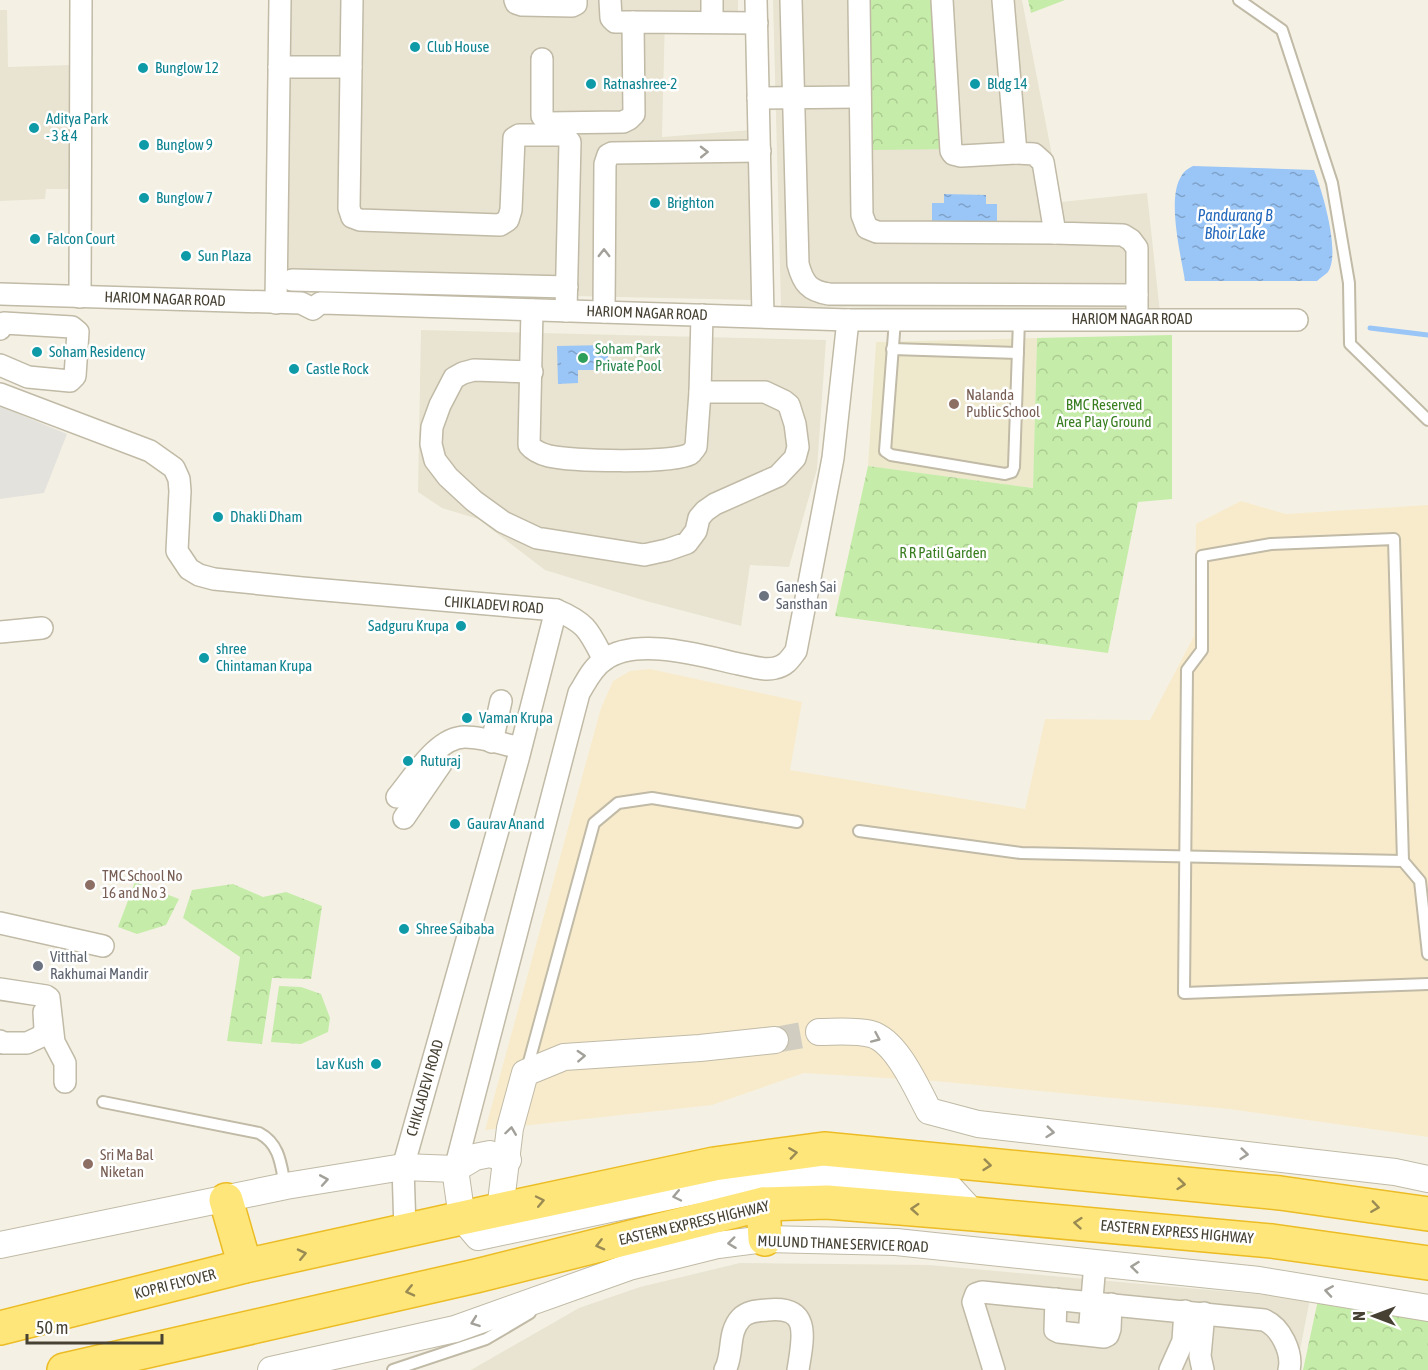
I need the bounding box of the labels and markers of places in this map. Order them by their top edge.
place label: Club House [427,38,489,55]
marker: Club House [408,40,422,54]
place label: Bunglow 12 [155,59,219,76]
marker: Bunglow 12 [136,61,150,75]
place label: Ratnashree-2 [603,75,677,92]
place label: Bldg 14 [987,75,1028,92]
marker: Ratnashree-2 [584,77,598,91]
marker: Bldg 14 [968,77,982,91]
place label: Aditya Park - 3 & 4 [46,110,109,144]
marker: Aditya Park - 3 & 4 [27,121,41,135]
place label: Bunglow 9 [156,136,213,153]
marker: Bunglow 9 [137,138,151,152]
place label: Bunglow 7 [156,189,213,206]
marker: Bunglow 7 [137,191,151,205]
place label: Brighton [667,194,714,211]
marker: Brighton [648,196,662,210]
place label: Falcon Court [47,230,115,247]
marker: Falcon Court [28,232,42,246]
place label: Sun Plaza [198,247,252,264]
marker: Sun Plaza [179,249,193,263]
place label: Soham Park Private Pool [595,340,662,374]
place label: Soham Residency [49,343,145,360]
marker: Soham Residency [30,345,44,359]
marker: Soham Park Private Pool [576,351,590,365]
place label: Castle Rock [306,360,369,377]
marker: Castle Rock [287,362,301,376]
place label: Nalanda Public School [966,386,1040,420]
marker: Nalanda Public School [947,397,961,411]
place label: Dhakli Dham [230,508,302,525]
marker: Dhakli Dham [211,510,225,524]
place label: Ganesh Sai Sansthan [776,578,836,612]
marker: Ganesh Sai Sansthan [757,589,771,603]
place label: Sadguru Krupa [368,617,449,634]
marker: Sadguru Krupa [454,619,468,633]
place label: shree Chintaman Krupa [216,640,312,674]
marker: shree Chintaman Krupa [197,651,211,665]
place label: Vaman Krupa [479,709,553,726]
marker: Vaman Krupa [460,711,474,725]
place label: Ruturaj [420,752,461,769]
marker: Ruturaj [401,754,415,768]
place label: Gaurav Anand [467,815,545,832]
marker: Gaurav Anand [448,817,462,831]
place label: TMC School No 16 and No 3 [102,867,183,901]
marker: TMC School No 16 and No 3 [83,878,97,892]
place label: Shree Saibaba [416,920,495,937]
marker: Shree Saibaba [397,922,411,936]
place label: Vitthal Rakhumai Mandir [50,948,149,982]
marker: Vitthal Rakhumai Mandir [31,959,45,973]
place label: Lav Kush [316,1055,364,1072]
marker: Lav Kush [369,1057,383,1071]
place label: Sri Ma Bal Niketan [100,1146,153,1180]
marker: Sri Ma Bal Niketan [81,1157,95,1171]

